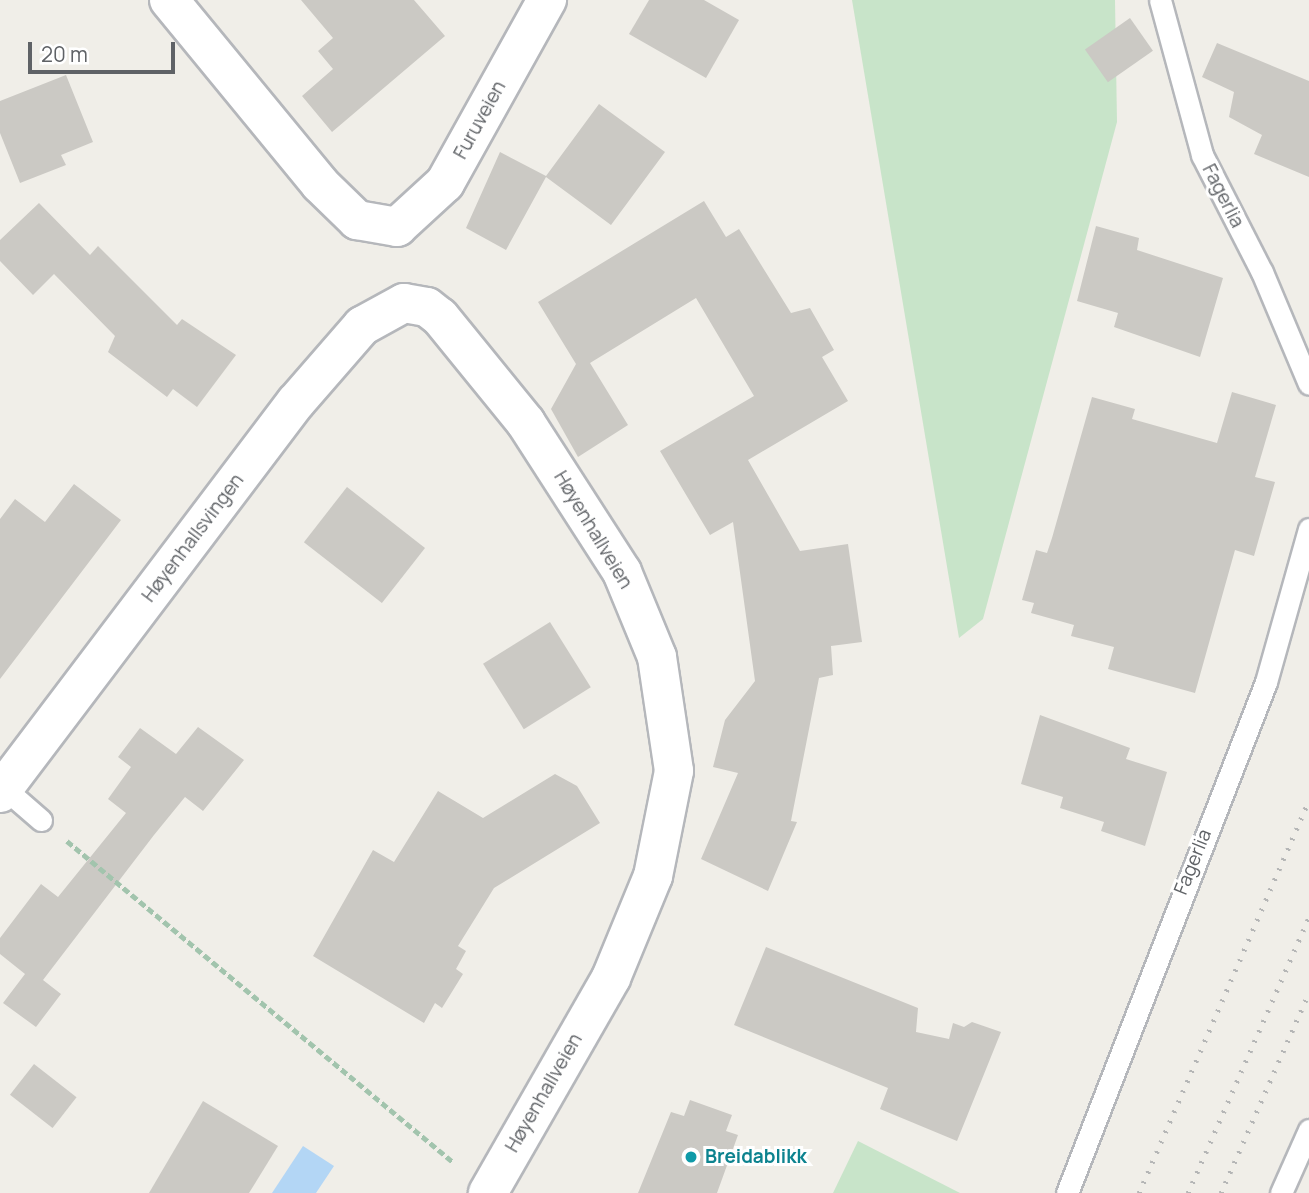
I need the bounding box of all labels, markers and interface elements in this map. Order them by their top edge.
scale bar [32,28,178,72]
text: 20 m [41,40,88,68]
street label: Furuveien [449,77,511,163]
street label: Fagerlia [1197,160,1249,232]
street label: Høyenhallveien [549,467,637,593]
street label: Høyenhallsvingen [137,469,249,607]
street label: Fagerlia [1170,826,1216,898]
street label: Høyenhallveien [501,1030,587,1156]
place label: Breidablikk [705,1146,807,1168]
marker: Breidablikk [683,1149,699,1165]

